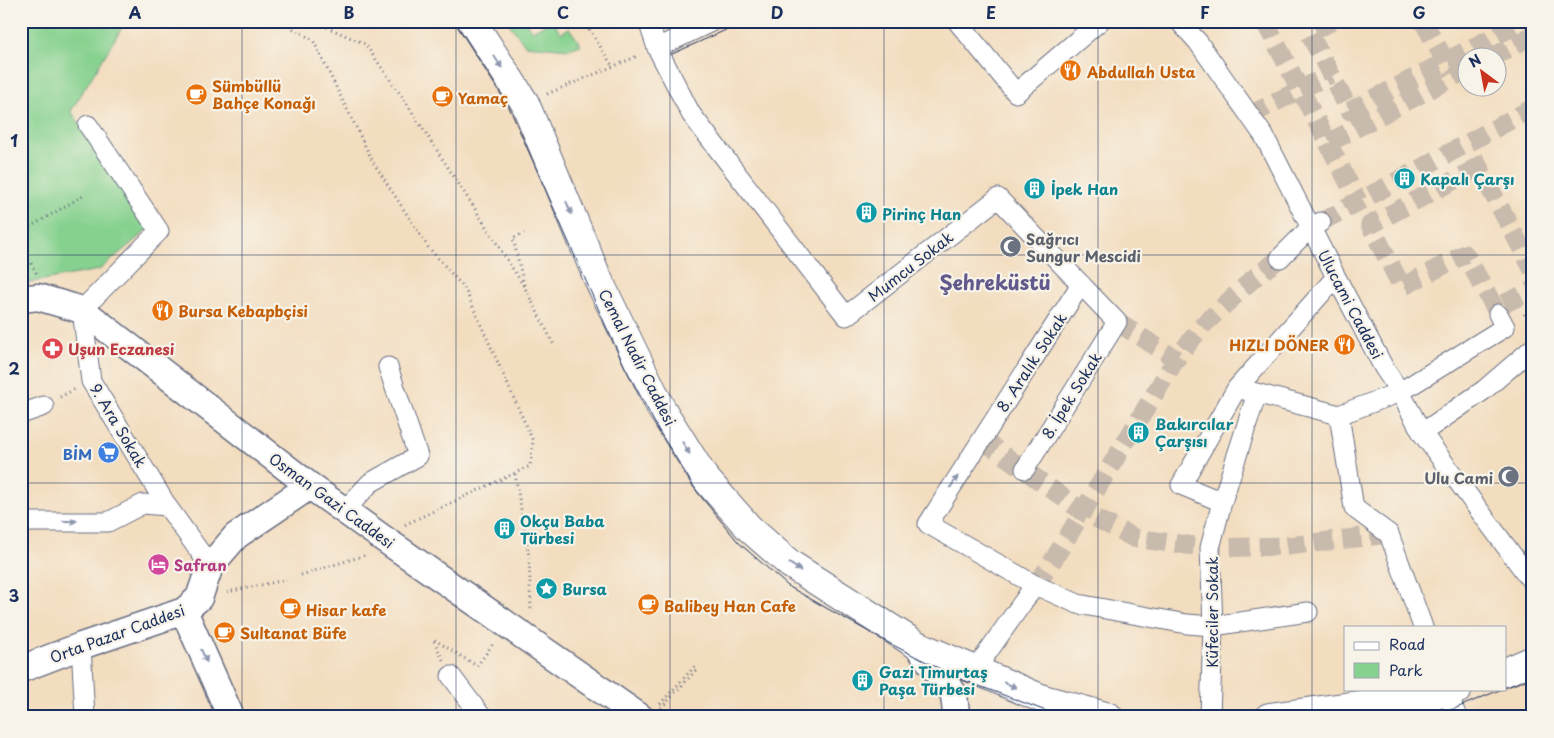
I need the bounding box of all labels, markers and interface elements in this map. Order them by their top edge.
text: A [129,0,142,24]
text: B [344,0,355,24]
text: C [557,0,569,24]
text: D [771,0,783,24]
text: E [986,0,996,24]
text: F [1200,0,1210,24]
text: G [1412,0,1426,24]
north arrow [1456,48,1506,98]
text: N [1465,49,1485,72]
one-way arrow [494,56,503,69]
restaurant icon: Abdullah Usta [1059,59,1083,83]
place label: Abdullah Usta [1086,60,1196,83]
place label: Sümbüllü Bahçe Konağı [212,74,316,114]
cafe icon: Sümbüllü Bahçe Konağı [184,82,208,106]
cafe icon: Yamaç [430,85,454,109]
place label: Yamaç [458,86,508,109]
text: 1 [10,128,18,152]
building icon: Kapalı Çarşı [1392,166,1416,190]
place label: Kapalı Çarşı [1420,167,1514,190]
building icon: İpek Han [1023,176,1047,200]
place label: İpek Han [1051,177,1118,200]
one-way arrow [565,201,573,215]
building icon: Pirinç Han [854,201,878,225]
place label: Pirinç Han [882,202,961,225]
street label: Mumcu Sokak [862,225,958,307]
place label: Sağrıcı Sungur Mescidi [1026,227,1141,267]
mosque icon: Sağrıcı Sungur Mescidi [998,235,1022,259]
street label: Ulucami Caddesi [1313,245,1389,363]
district label: Şehreküstü [939,267,1051,297]
street label: Cemal Nadir Caddesi [594,285,682,429]
restaurant icon: Bursa Kebapbçisi [150,298,174,322]
place label: Bursa Kebapbçisi [178,299,308,322]
street label: 8. Aralık Sokak [990,307,1072,416]
restaurant icon: HIZLI DÖNER [1333,332,1357,356]
place label: HIZLI DÖNER [1229,333,1330,356]
pharmacy icon: Uşun Eczanesi [40,336,64,360]
place label: Uşun Eczanesi [68,337,175,360]
street label: 8. İpek Sokak [1035,347,1107,443]
text: 2 [8,356,20,380]
street label: 9. Ara Sokak [85,379,153,472]
place label: Bakırcılar Çarşısı [1155,412,1234,452]
building icon: Bakırcılar Çarşısı [1127,420,1151,444]
supermarket icon: BİM [96,441,120,465]
place label: BİM [63,442,92,465]
one-way arrow [681,442,691,455]
street label: Osman Gazi Caddesi [265,447,399,553]
mosque icon: Ulu Cami [1497,465,1521,489]
place label: Ulu Cami [1424,466,1493,489]
one-way arrow [949,476,959,489]
place label: Okçu Baba Türbesi [520,509,605,549]
building icon: Okçu Baba Türbesi [492,517,516,541]
one-way arrow [62,518,78,526]
hotel icon: Safran [146,552,170,576]
place label: Safran [174,553,227,576]
street label: Küfeciler Sokak [1200,556,1223,668]
one-way arrow [789,562,802,572]
place icon: Bursa [534,576,558,600]
place label: Bursa [562,577,608,600]
text: 3 [9,583,19,607]
cafe icon: Balibey Han Cafe [636,593,660,617]
place label: Balibey Han Cafe [664,594,796,617]
cafe icon: Hisar kafe [278,597,302,621]
street label: Orta Pazar Caddesi [46,598,188,668]
place label: Hisar kafe [306,598,386,621]
cafe icon: Sultanat Büfe [212,620,236,644]
place label: Sultanat Büfe [240,621,347,644]
legend [1344,626,1506,690]
text: Road [1389,632,1425,655]
one-way arrow [200,649,208,663]
text: Park [1389,658,1423,681]
place label: Gazi Timurtaş Paşa Türbesi [879,660,988,700]
building icon: Gazi Timurtaş Paşa Türbesi [851,668,875,692]
one-way arrow [1003,681,1017,689]

